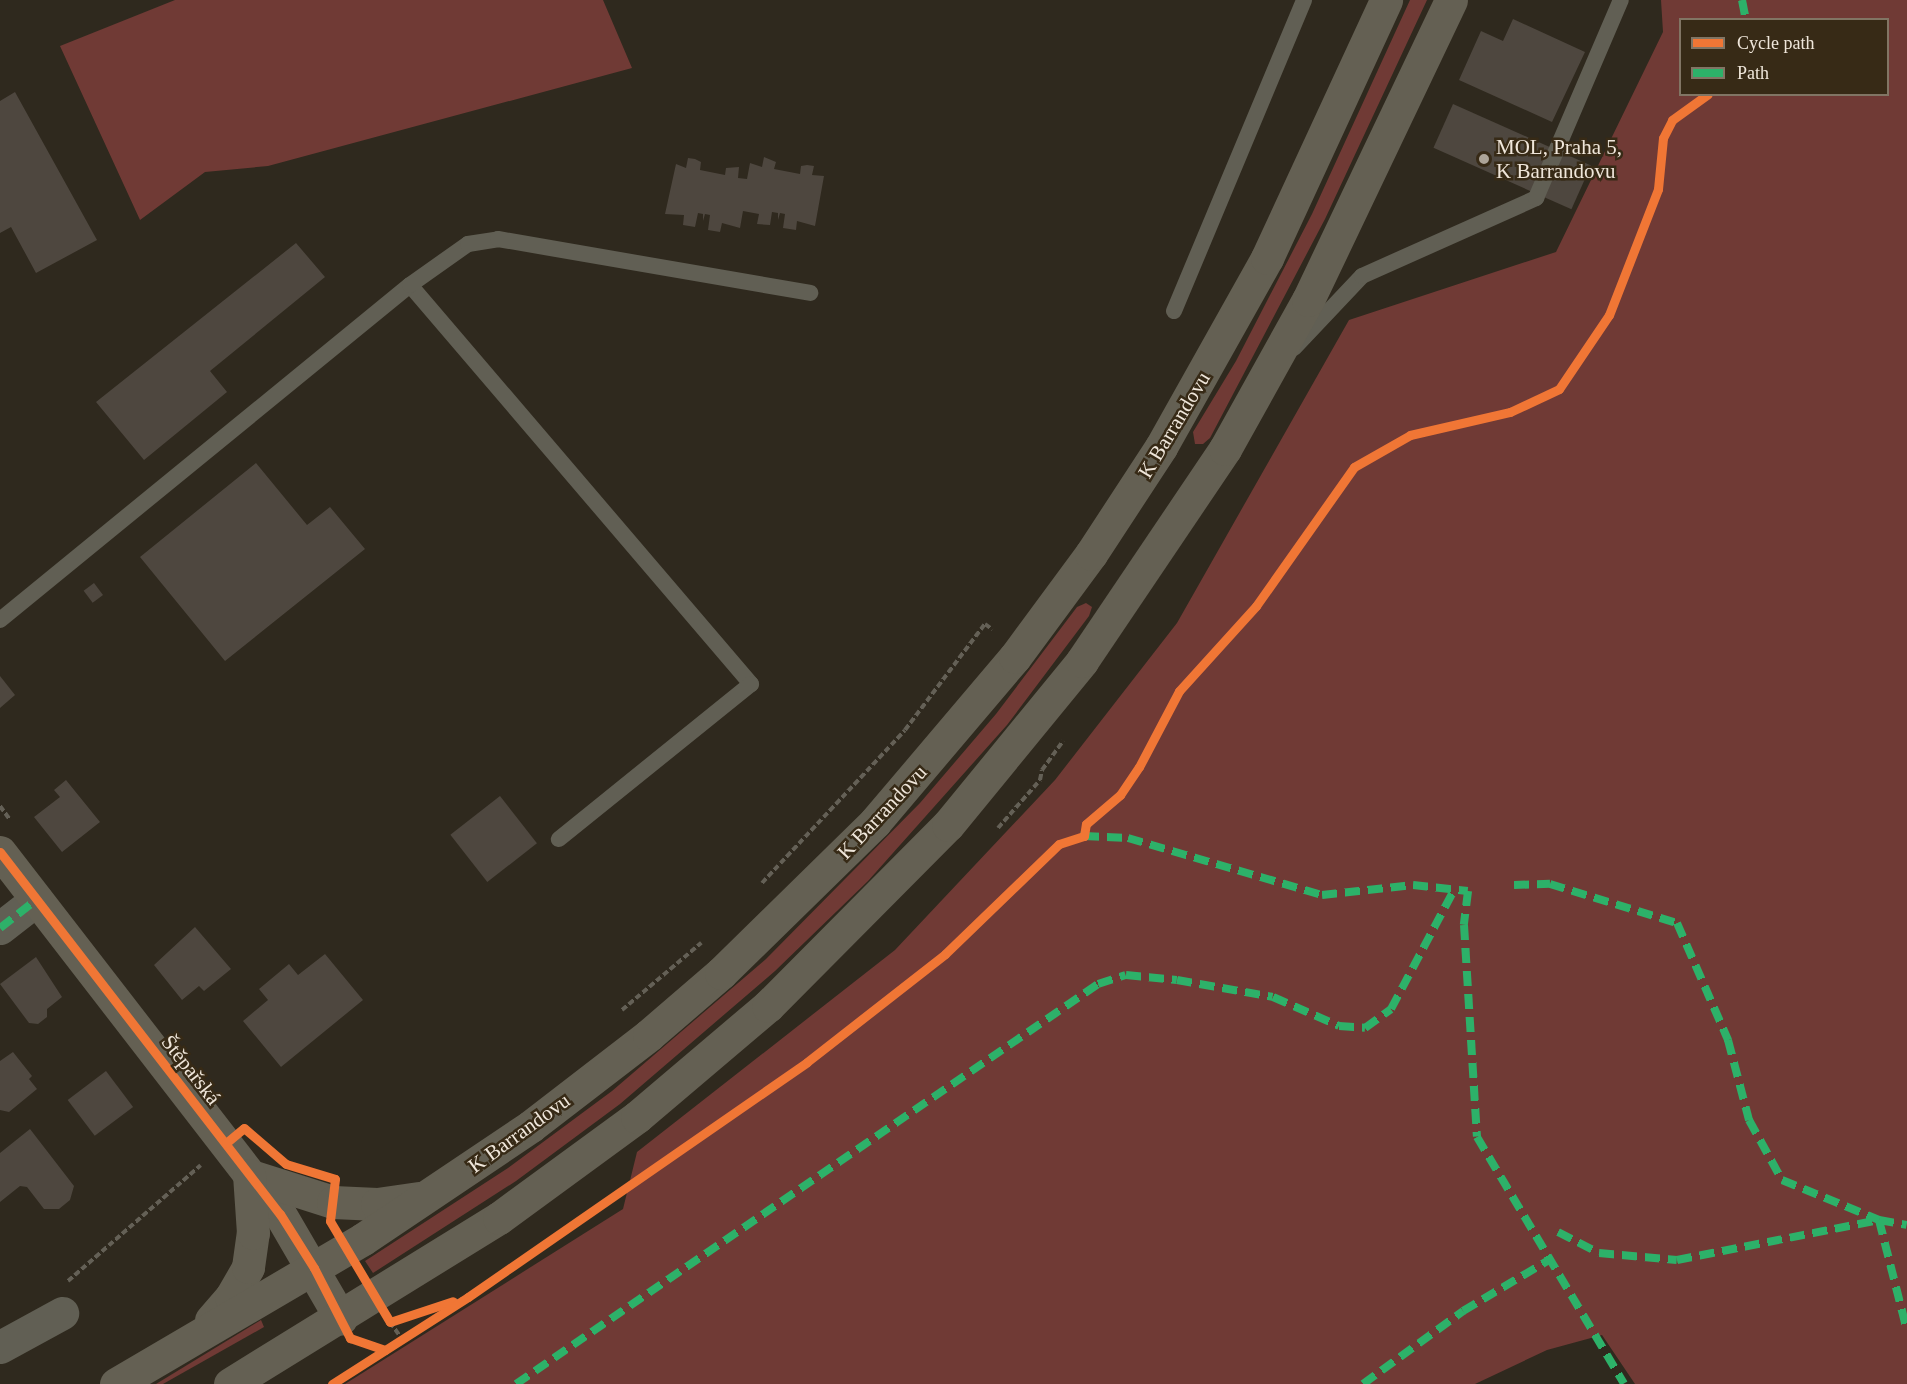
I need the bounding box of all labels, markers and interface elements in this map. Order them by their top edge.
legend [1679,18,1889,96]
text: Cycle path [1737,33,1814,53]
text: Path [1737,63,1769,83]
place label: MOL, Praha 5, K Barrandovu [1496,134,1622,184]
marker: MOL, Praha 5, K Barrandovu [1477,152,1491,166]
street label: K Barrandovu [1132,367,1216,483]
street label: K Barrandovu [832,760,932,864]
street label: Štěpařská [156,1030,226,1110]
street label: K Barrandovu [463,1088,575,1178]

